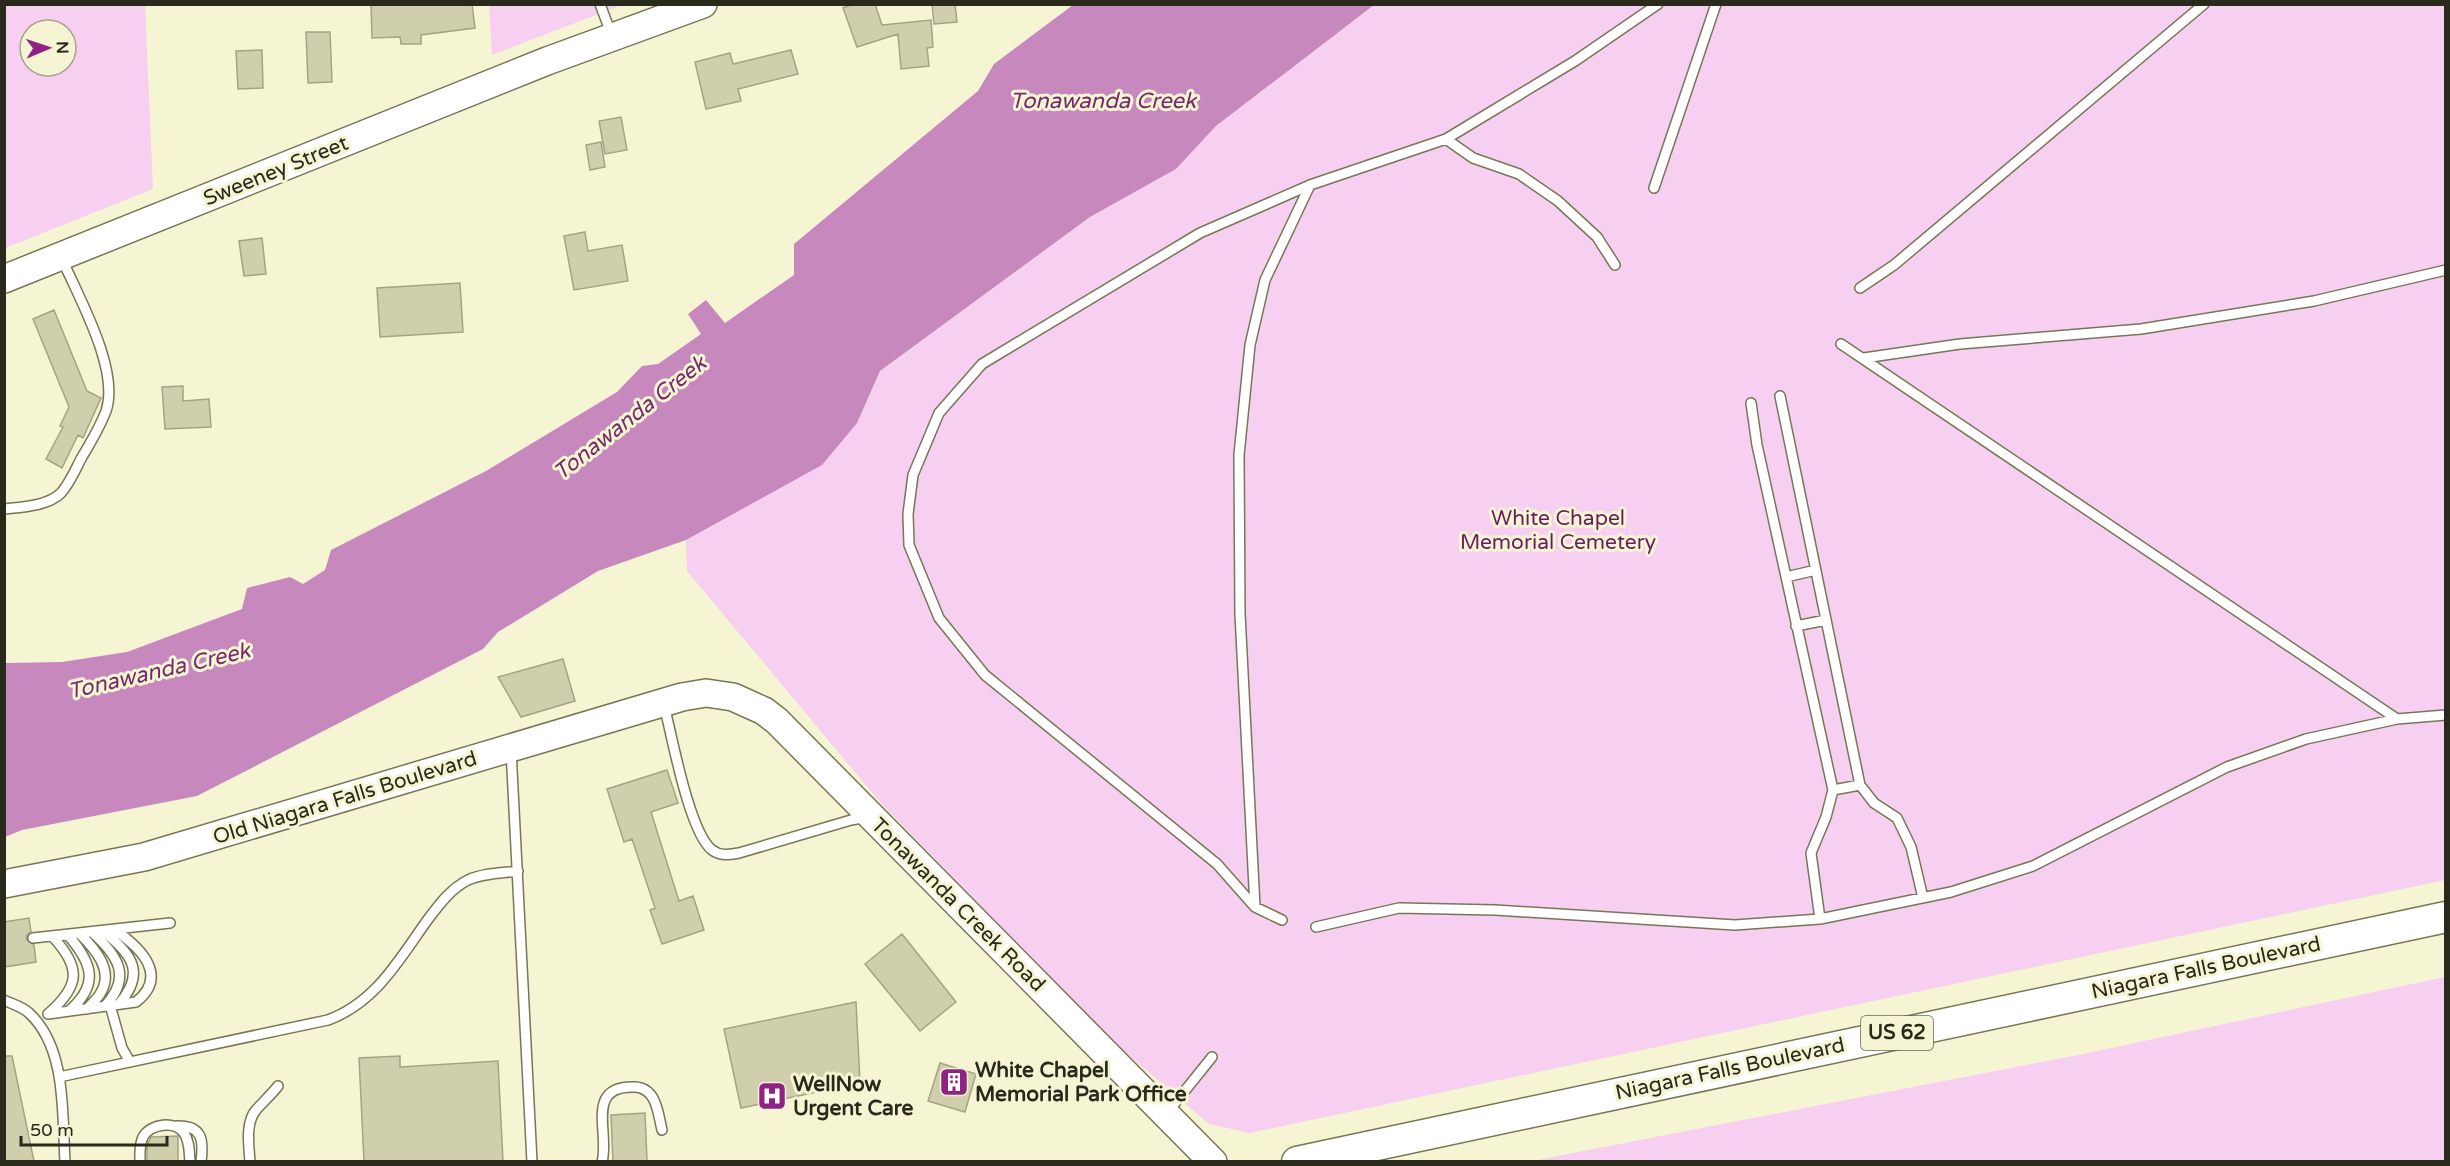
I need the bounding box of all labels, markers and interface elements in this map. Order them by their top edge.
north arrow [18,18,78,78]
text: N [52,41,72,54]
water label: Tonawanda Creek [1010,88,1198,114]
street label: Sweeney Street [200,131,352,211]
water label: Tonawanda Creek [549,349,713,486]
park label: White Chapel Memorial Cemetery [1460,506,1656,555]
water label: Tonawanda Creek [65,637,255,705]
street label: Old Niagara Falls Boulevard [210,746,480,850]
street label: Tonawanda Creek Road [866,813,1050,997]
street label: Niagara Falls Boulevard [2089,931,2323,1005]
road number: US 62 [1861,1016,1933,1050]
street label: Niagara Falls Boulevard [1613,1032,1847,1106]
place label: White Chapel Memorial Park Office [975,1058,1187,1107]
building icon: White Chapel Memorial Park Office [938,1066,970,1098]
place label: WellNow Urgent Care [793,1072,914,1121]
hospital icon: WellNow Urgent Care [756,1080,788,1112]
scale bar [21,1109,166,1147]
text: 50 m [30,1119,74,1141]

